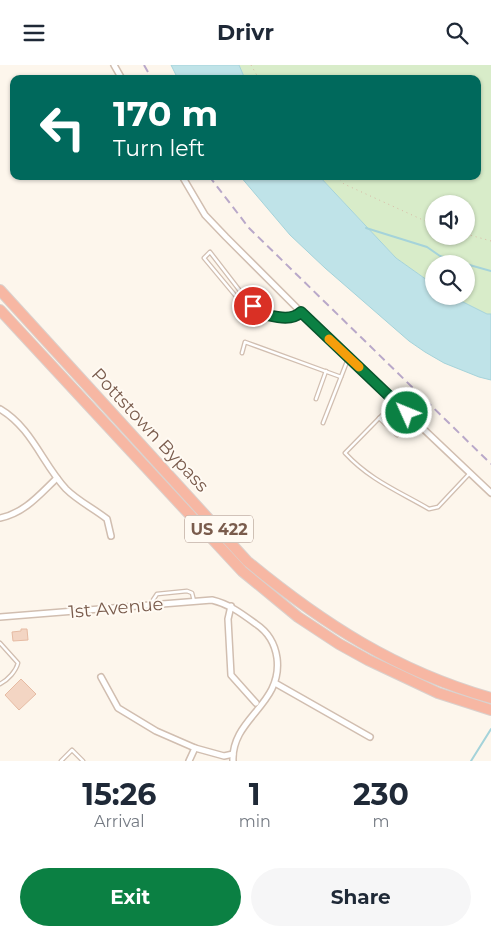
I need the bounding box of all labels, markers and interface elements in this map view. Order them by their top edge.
icon: menu [20,19,48,47]
text: Drivr [217,19,274,46]
icon: search [443,19,471,47]
text: 170 m [113,92,218,135]
icon: left [30,95,95,160]
text: Turn left [113,135,205,162]
map controls [425,195,475,305]
button: sound [425,195,475,245]
button: search [425,255,475,305]
pin [232,285,274,327]
icon: arrive [239,292,267,320]
street label: Pottstown Bypass [87,363,213,497]
position arrow [380,386,432,438]
road number: US 422 [185,515,253,543]
street label: 1st Avenue [68,593,165,623]
text: 15:26 [82,776,156,813]
text: 1 [249,776,261,813]
text: 230 [353,776,409,813]
text: Arrival [94,812,145,831]
text: min [239,812,271,831]
text: m [372,812,389,831]
button: Exit [20,868,241,926]
button: Share [251,868,471,926]

